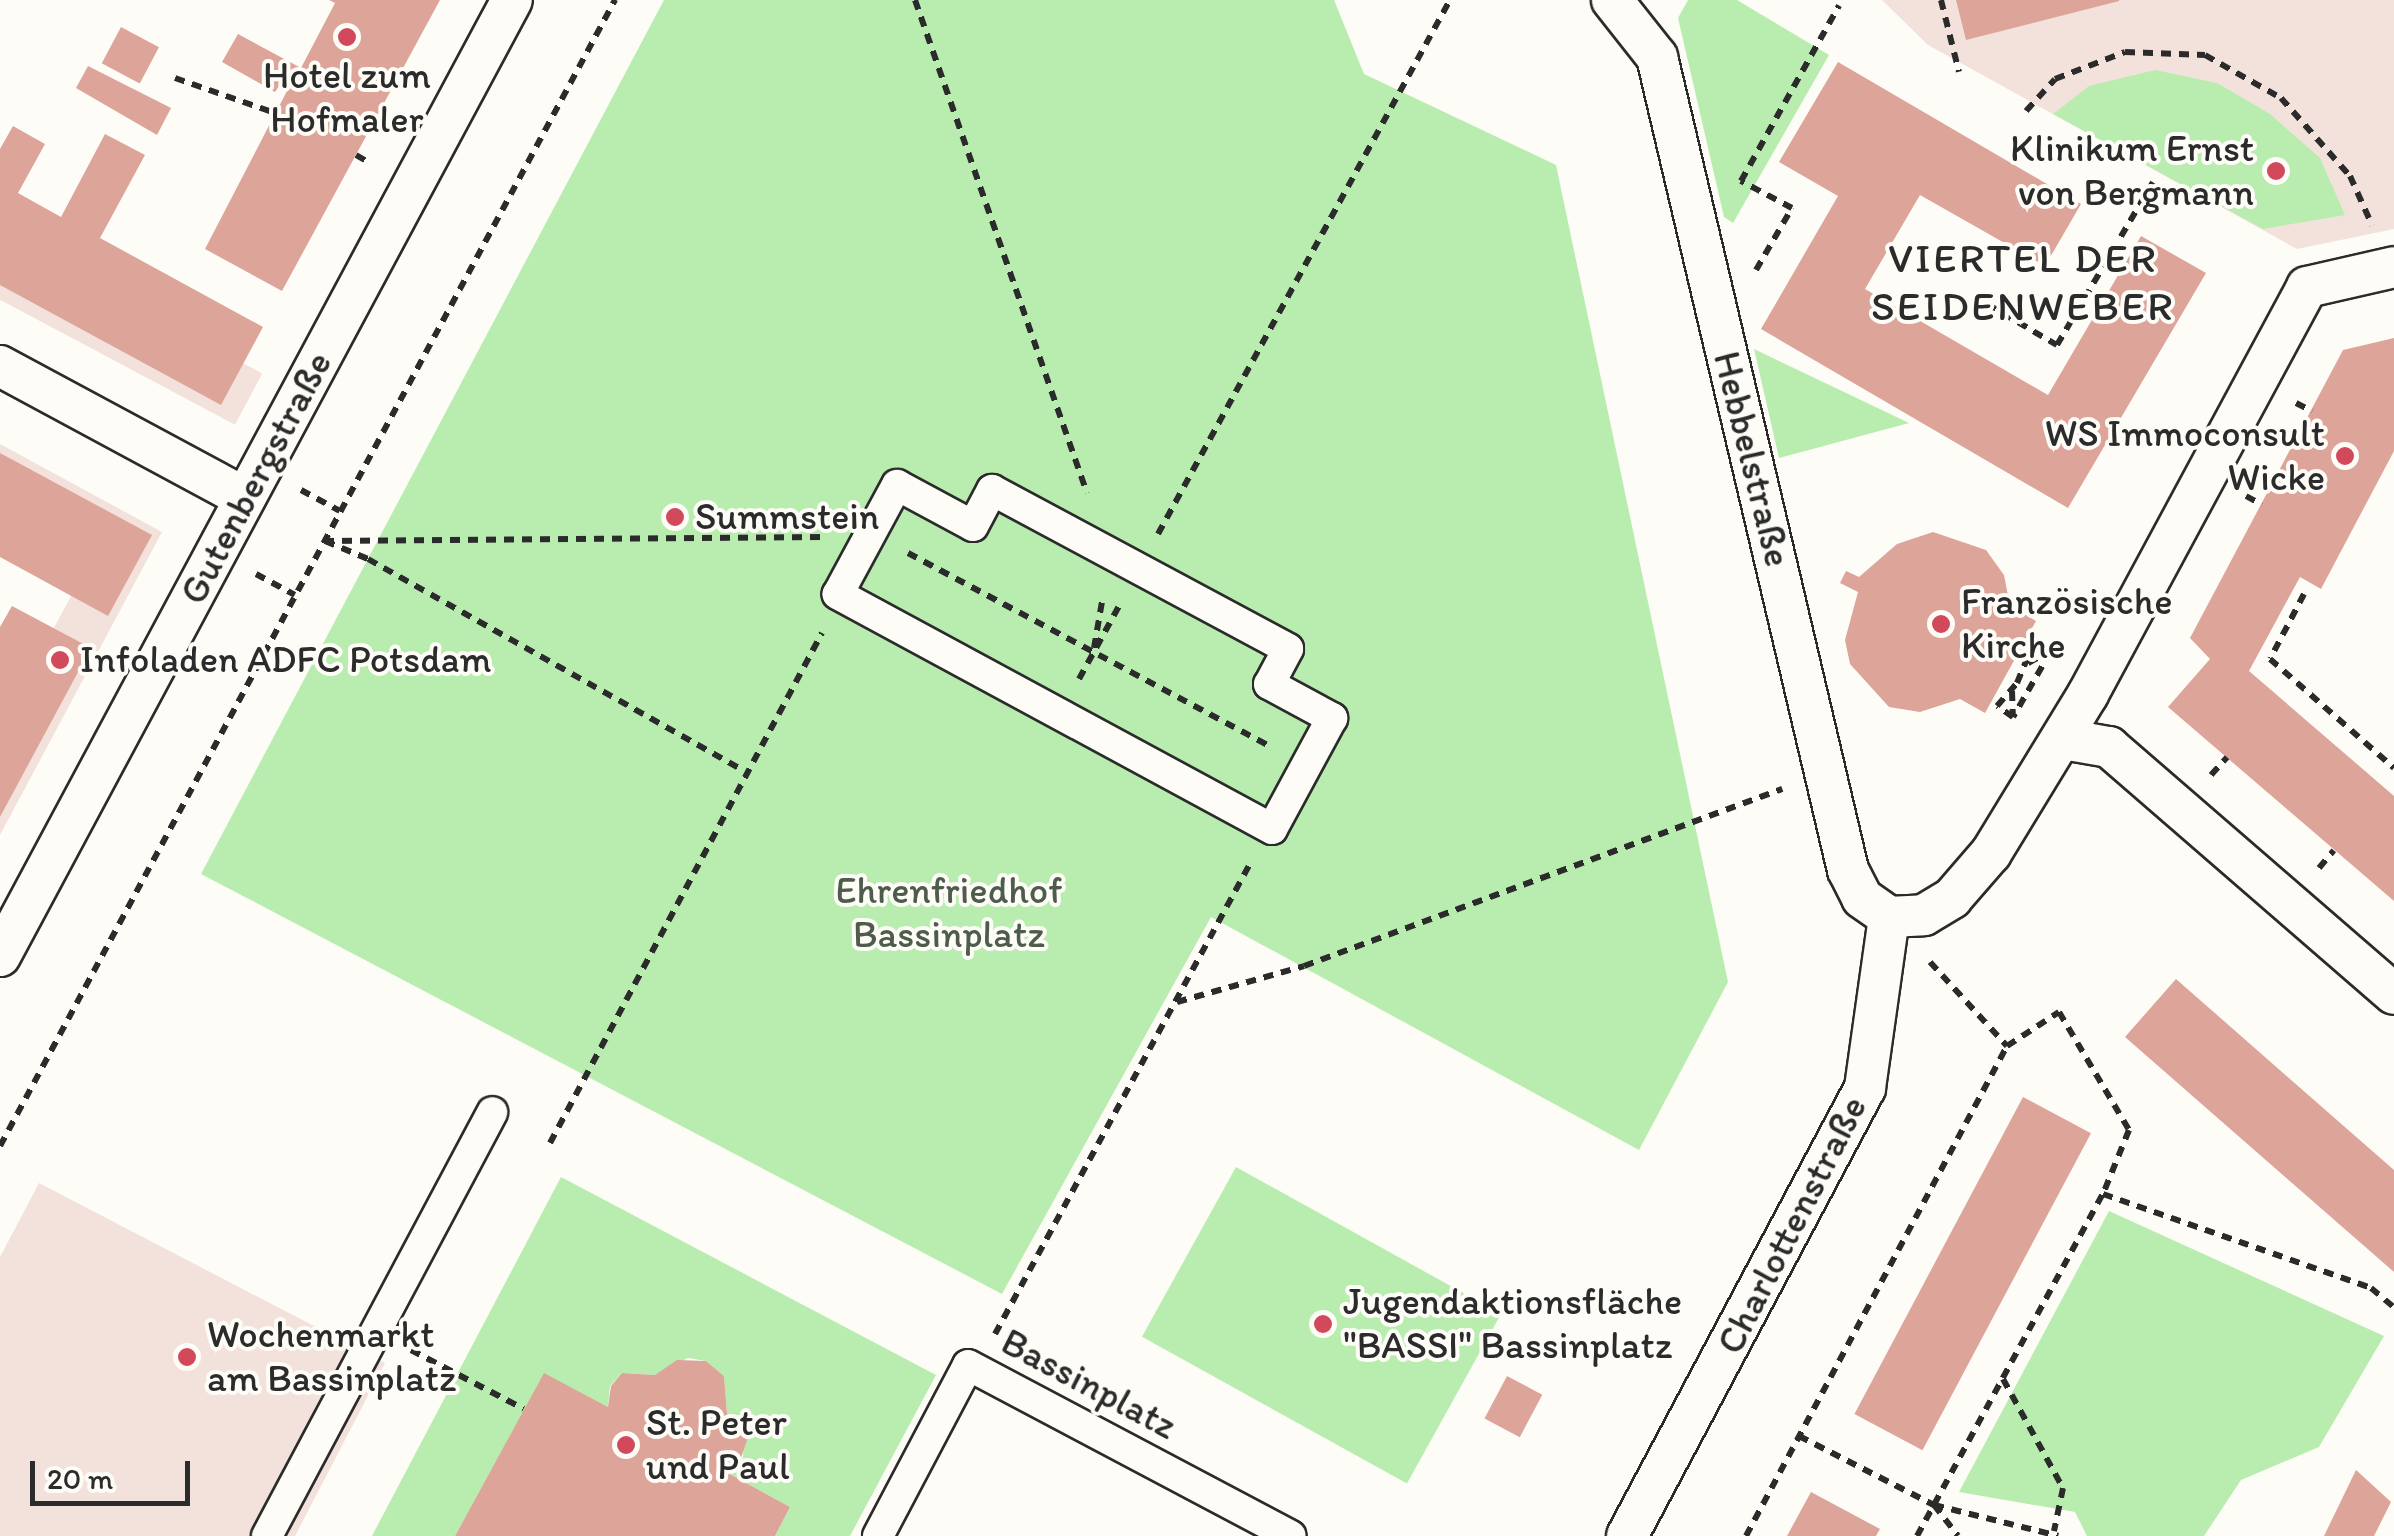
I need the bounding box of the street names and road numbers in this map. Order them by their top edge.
street label: Gutenbergstraße [170,344,342,612]
street label: Hebbelstraße [1703,347,1801,571]
street label: Charlottenstraße [1707,1088,1877,1362]
street label: Bassinplatz [994,1319,1184,1449]

